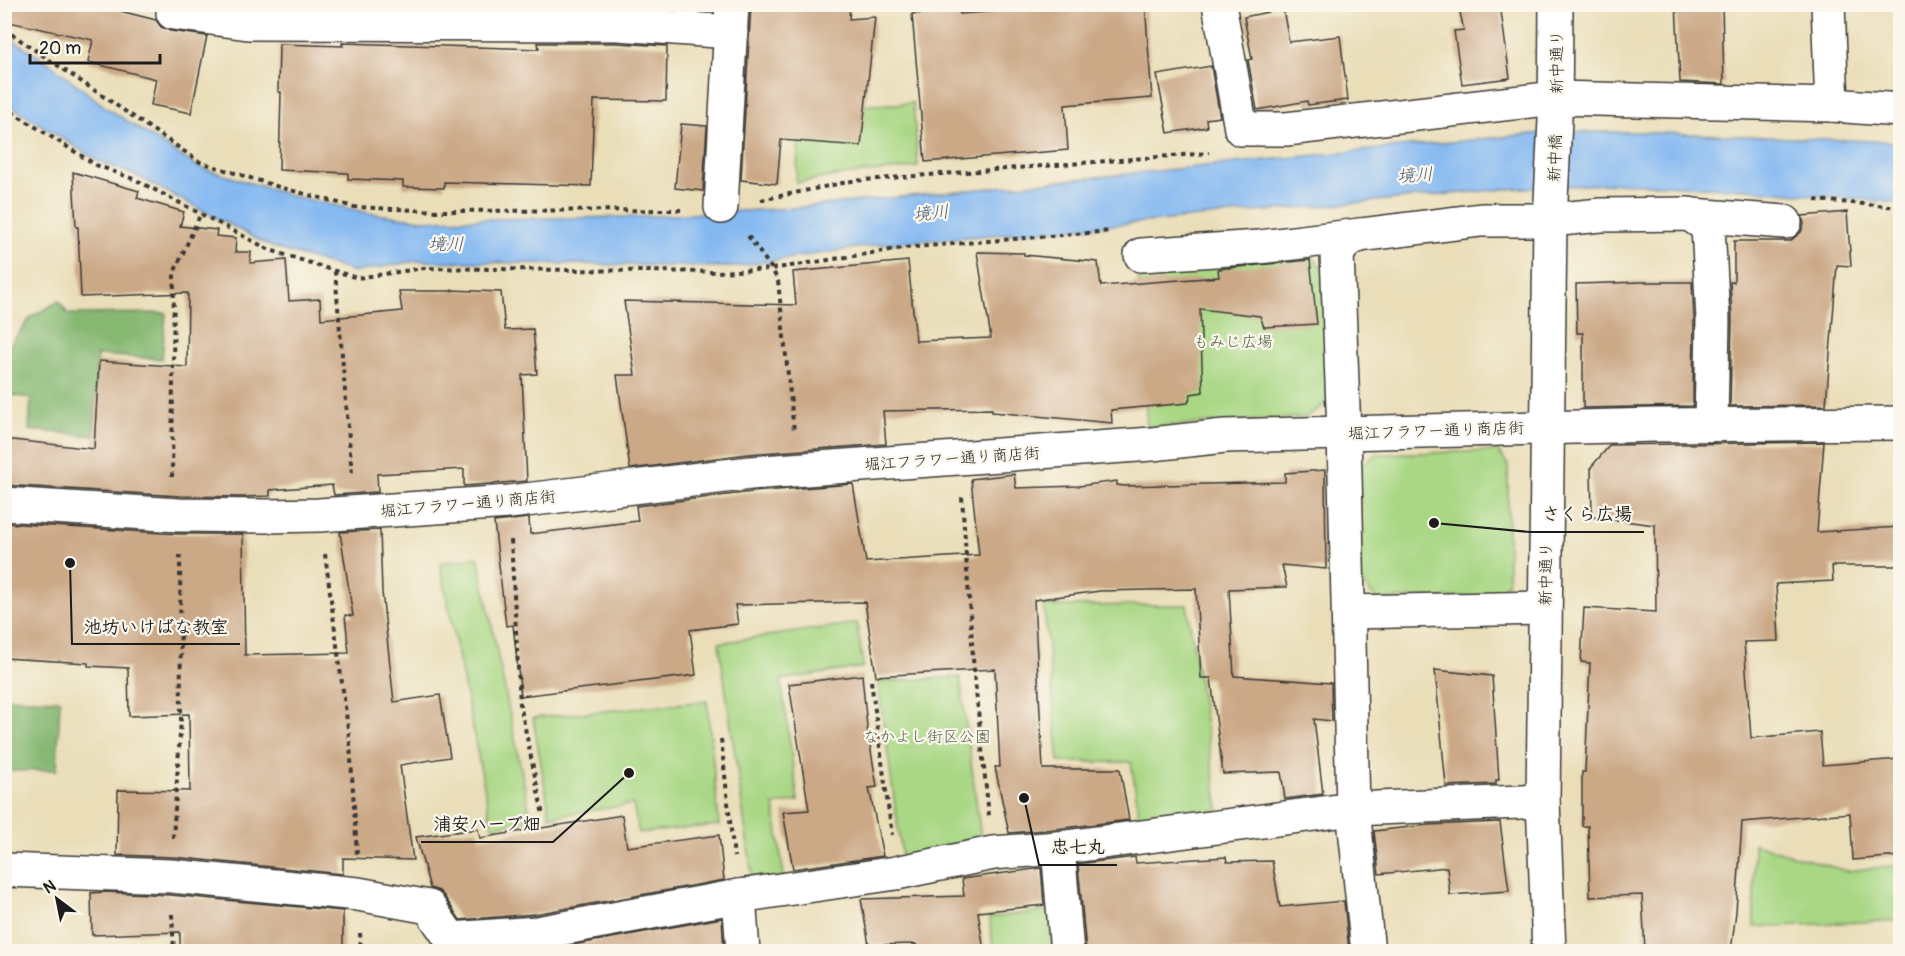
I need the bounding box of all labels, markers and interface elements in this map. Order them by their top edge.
scale bar [30,27,160,65]
street label: 新中通り [1547,30,1567,94]
text: 20 m [39,37,81,60]
street label: 新中橋 [1544,134,1566,182]
water label: 境川 [1396,163,1434,188]
water label: 境川 [912,200,950,227]
water label: 境川 [428,233,464,256]
park label: もみじ広場 [1193,332,1273,352]
street label: 堀江フラワー通り商店街 [1348,418,1524,444]
street label: 堀江フラワー通り商店街 [864,443,1041,475]
street label: 堀江フラワー通り商店街 [380,486,557,522]
callout: さくら広場 [1530,496,1644,532]
text: さくら広場 [1542,503,1632,526]
street label: 新中通り [1535,542,1557,606]
callout: 池坊いけばな教室 [72,608,240,644]
text: 池坊いけばな教室 [84,616,228,639]
park label: なかよし街区公園 [863,727,991,747]
callout: 浦安ハーブ畑 [421,806,553,842]
text: 浦安ハーブ畑 [433,813,541,836]
callout: 忠七丸 [1039,829,1117,865]
text: 忠七丸 [1051,836,1105,859]
north arrow [27,869,87,929]
text: N [40,876,60,898]

